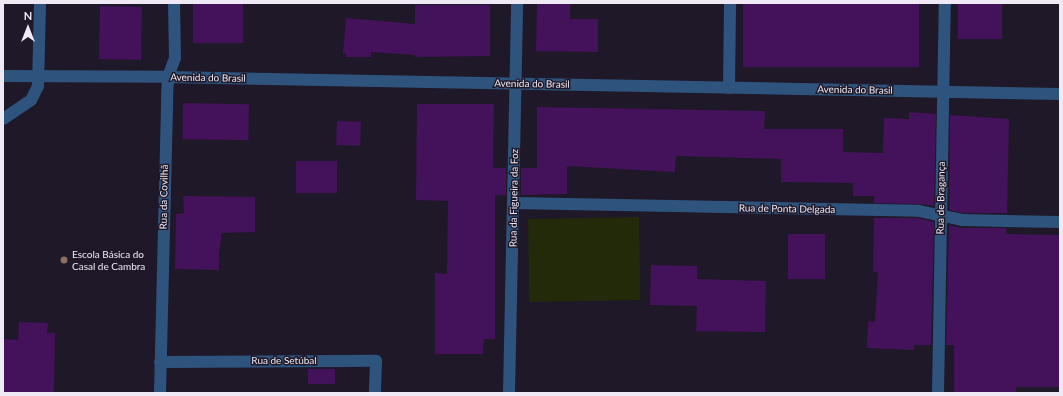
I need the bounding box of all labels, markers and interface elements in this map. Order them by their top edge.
north arrow [8,8,48,48]
text: N [24,9,32,22]
street label: Avenida do Brasil [170,71,246,85]
street label: Avenida do Brasil [494,77,570,91]
street label: Avenida do Brasil [817,83,893,97]
street label: Rua da Figueira da Foz [507,149,521,247]
street label: Rua de Bragança [934,161,948,235]
street label: Rua da Covilhã [157,164,171,230]
street label: Rua de Ponta Delgada [739,202,835,216]
place label: Escola Básica do Casal de Cambra [72,248,145,272]
marker: Escola Básica do Casal de Cambra [59,255,69,265]
street label: Rua de Setúbal [251,355,317,367]

